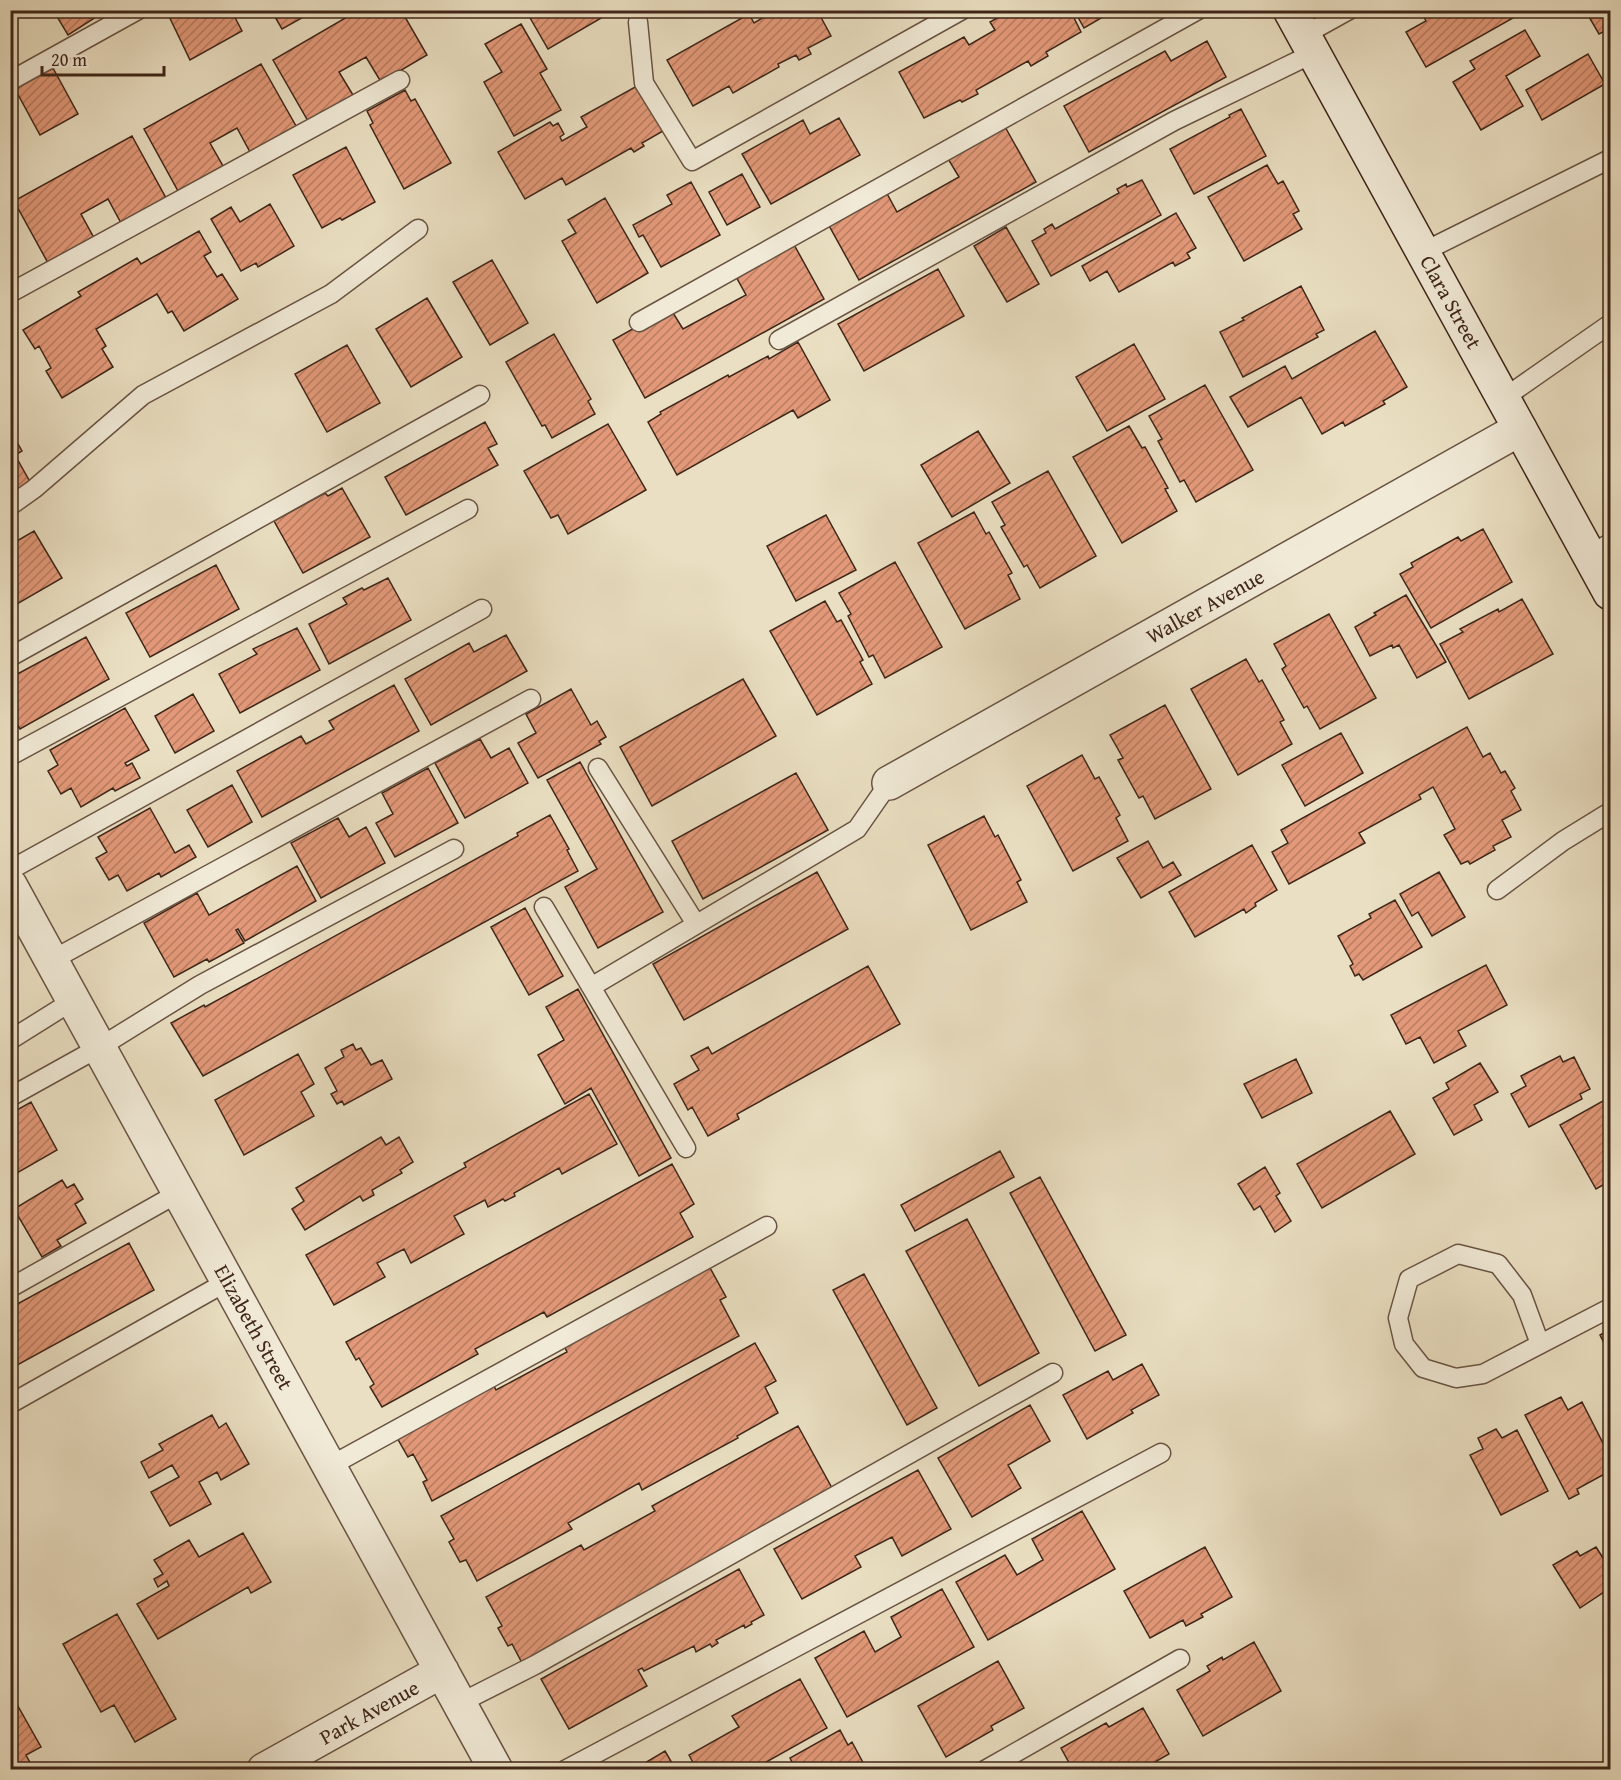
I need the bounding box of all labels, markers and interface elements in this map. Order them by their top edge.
scale bar [42,39,164,77]
text: 20 m [51,46,87,73]
street label: Clara Street [1412,249,1490,355]
street label: Walker Avenue [1140,561,1270,651]
street label: Elizabeth Street [207,1259,302,1396]
street label: Park Avenue [314,1672,425,1752]

